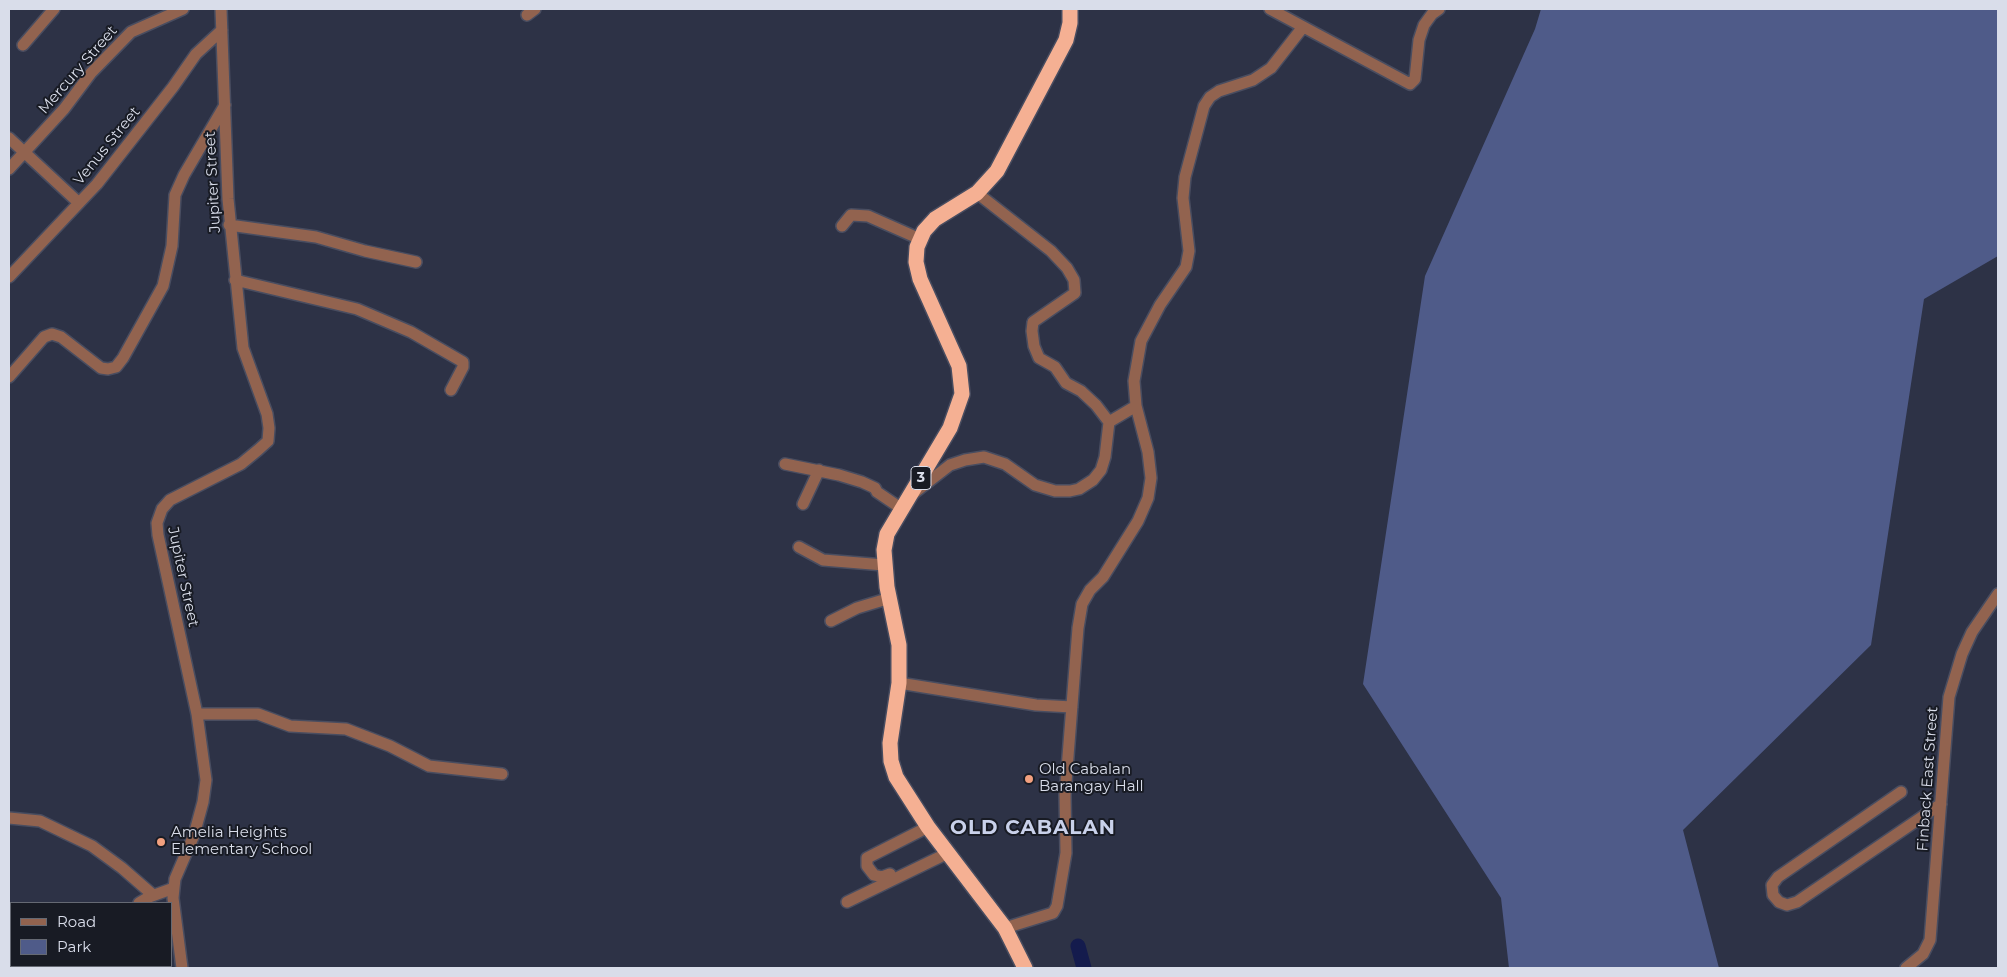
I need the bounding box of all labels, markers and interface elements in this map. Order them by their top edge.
street label: Mercury Street [35,22,121,118]
street label: Venus Street [70,103,144,189]
street label: Jupiter Street [201,131,225,233]
road number: 3 [911,466,931,489]
street label: Jupiter Street [164,525,202,629]
street label: Finback East Street [1914,706,1942,852]
place label: Old Cabalan Barangay Hall [1039,761,1144,796]
marker: Old Cabalan Barangay Hall [1023,773,1035,785]
district label: OLD CABALAN [949,816,1117,840]
place label: Amelia Heights Elementary School [171,824,312,859]
marker: Amelia Heights Elementary School [155,836,167,848]
legend [10,902,172,967]
text: Road [57,912,96,931]
text: Park [57,937,91,956]

